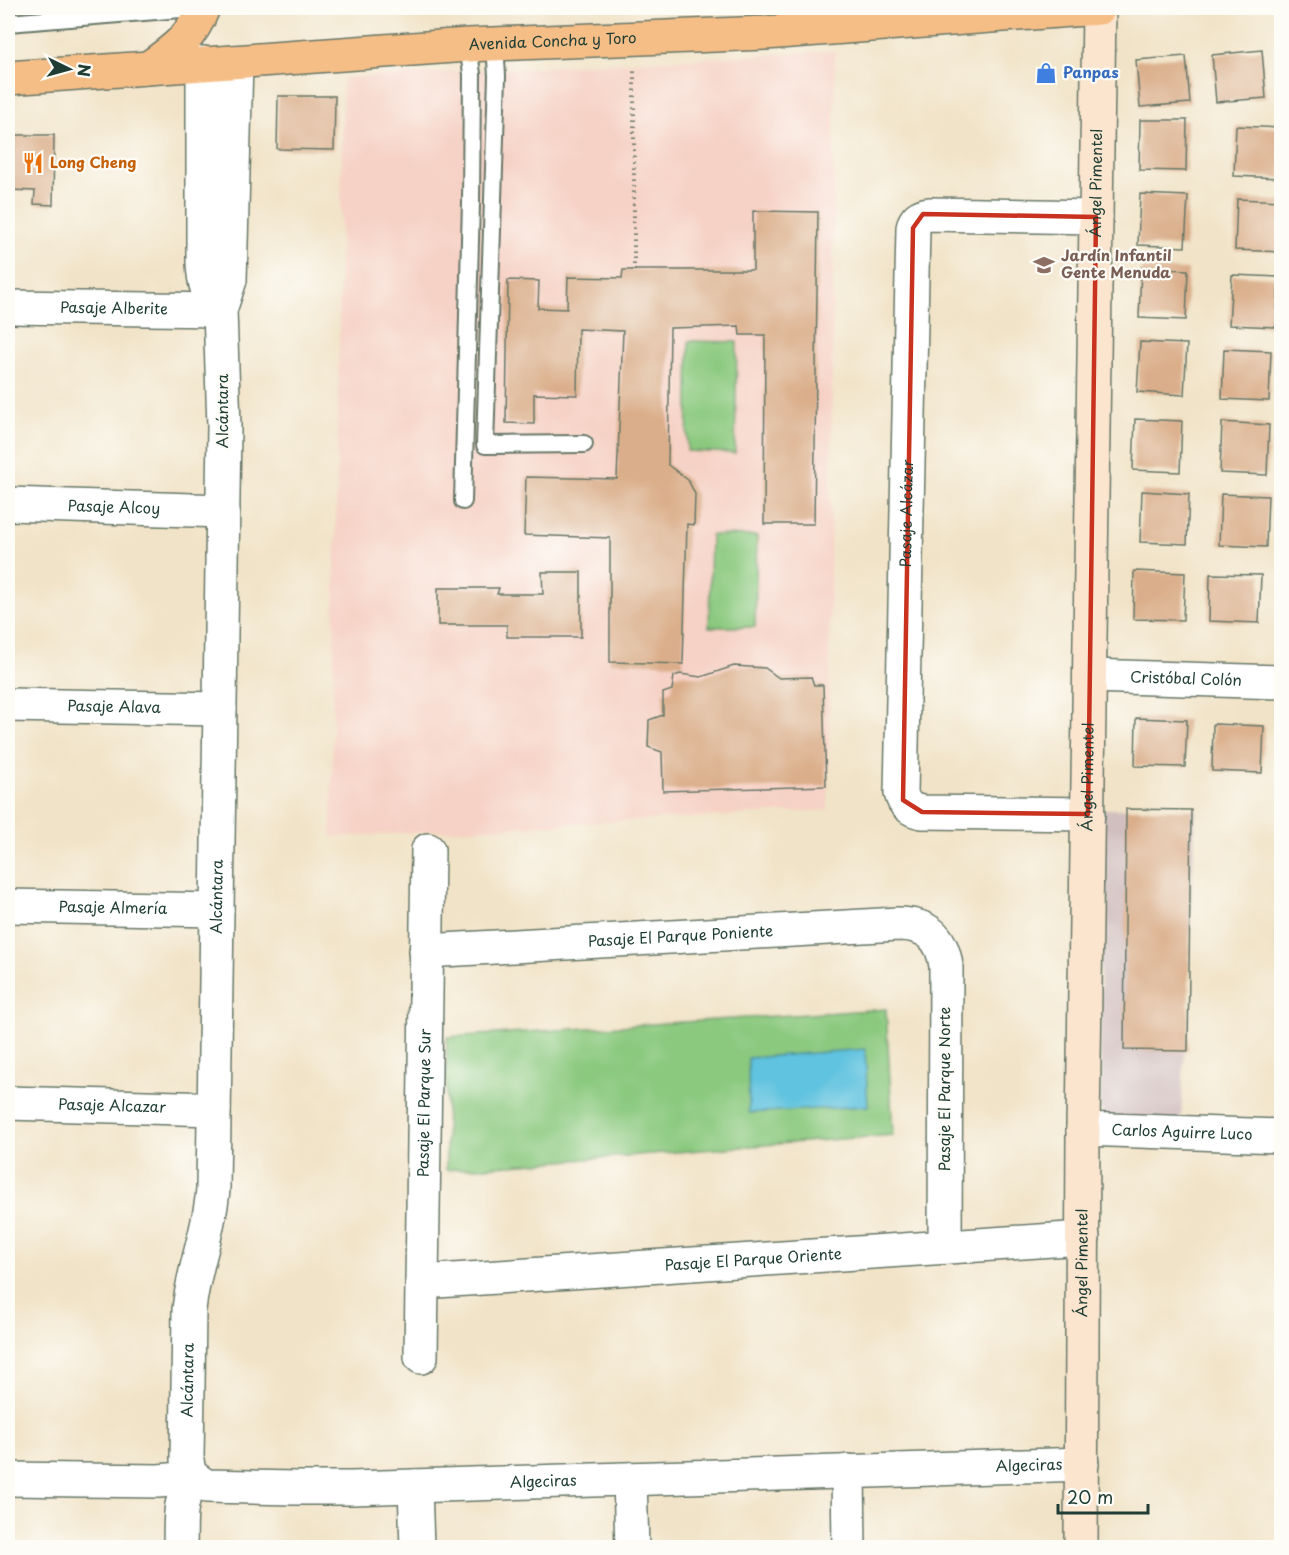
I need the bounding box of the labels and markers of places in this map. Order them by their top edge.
place label: Panpas [1063,60,1119,83]
shop icon: Panpas [1034,61,1058,85]
place label: Long Cheng [50,150,136,173]
restaurant icon: Long Cheng [21,151,45,175]
place label: Jardín Infantil Gente Menuda [1061,243,1172,283]
school or university icon: Jardín Infantil Gente Menuda [1032,253,1056,277]

